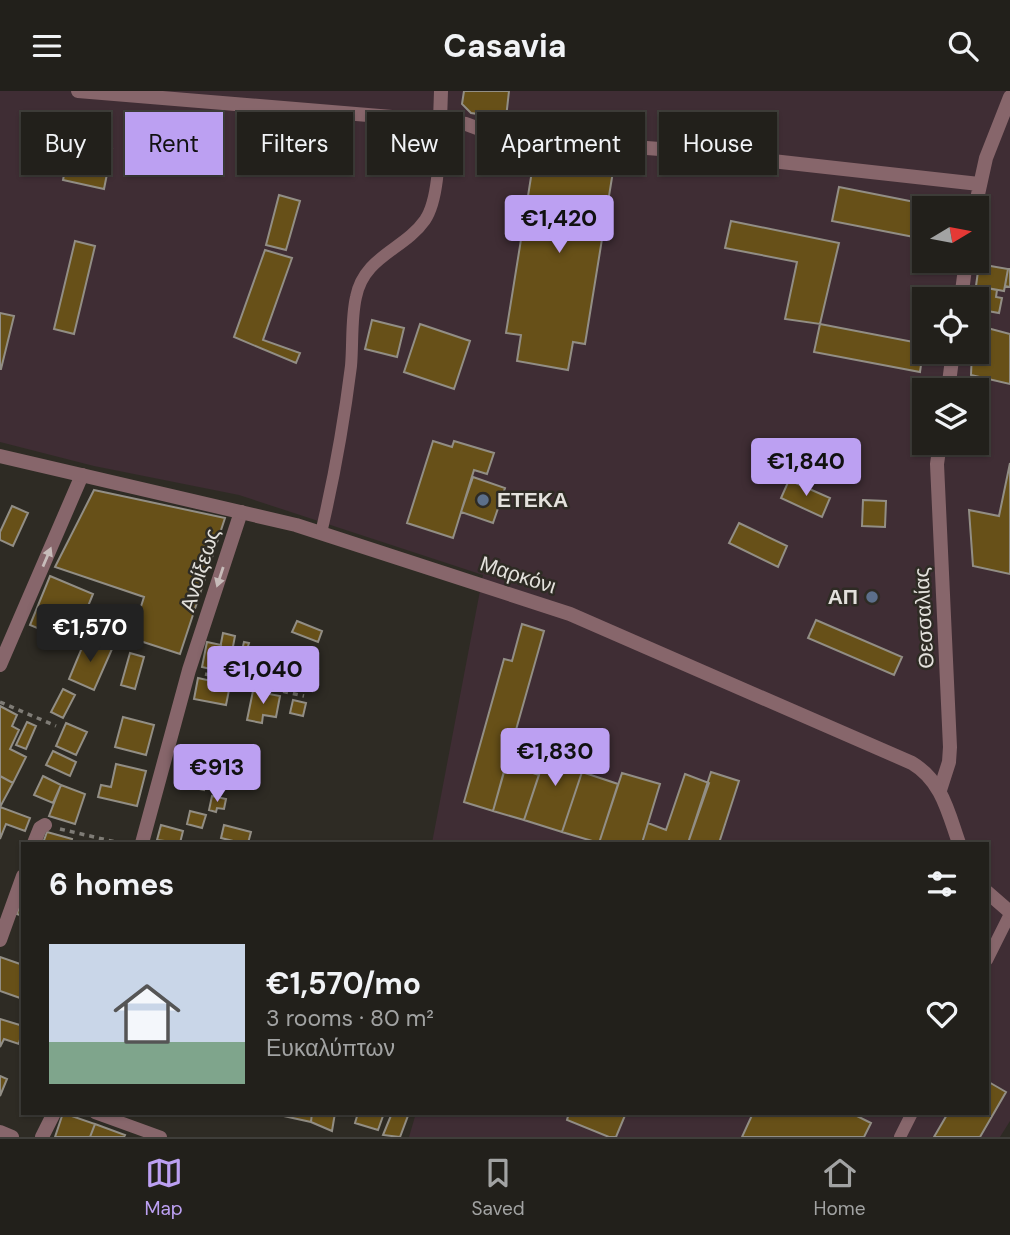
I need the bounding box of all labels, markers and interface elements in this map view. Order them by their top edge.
text: Casavia [443,25,567,67]
icon: menu [28,27,66,65]
icon: search [944,27,982,65]
chip: Buy [21,112,111,175]
chip: Rent [125,112,223,175]
chip: Filters [237,112,353,175]
chip: New [367,112,463,175]
chip: Apartment [477,112,645,175]
chip: House [659,112,777,175]
pin: €1,420 [502,195,616,255]
north arrow [912,196,989,273]
map controls [912,196,989,455]
text: €1,420 [521,203,597,233]
button: locate [912,287,989,364]
button: layers [912,378,989,455]
pin: €1,840 [749,439,863,498]
text: €1,840 [767,446,845,476]
place label: ΕΤΕΚΑ [497,486,568,514]
marker: ΕΤΕΚΑ [475,492,491,508]
street label: Ανοίξεως [173,525,227,615]
one-way arrow [41,547,52,568]
street label: Μαρκόνι [476,550,560,601]
one-way arrow [214,567,225,588]
street label: Θεσσαλίας [907,567,941,669]
place label: ΑΠ [828,583,858,611]
marker: ΑΠ [864,589,880,605]
pin: €1,570 [33,605,147,664]
text: €1,570 [53,612,127,642]
pin: €1,040 [206,647,320,706]
text: €1,040 [223,654,303,684]
pin: €1,830 [498,729,612,788]
text: €1,830 [517,736,593,766]
pin: €913 [176,745,258,804]
text: €913 [190,752,244,782]
text: 6 homes [49,865,174,904]
icon: filters [923,865,961,903]
text: €1,570/mo [266,964,421,1003]
icon: home [105,972,189,1056]
icon: heart [923,995,961,1033]
text: 3 rooms · 80 m² [266,1003,434,1033]
text: Ευκαλύπτων [266,1033,395,1063]
tab: Map [144,1154,183,1221]
tab: Saved [472,1154,525,1221]
tab: Home [814,1154,866,1221]

